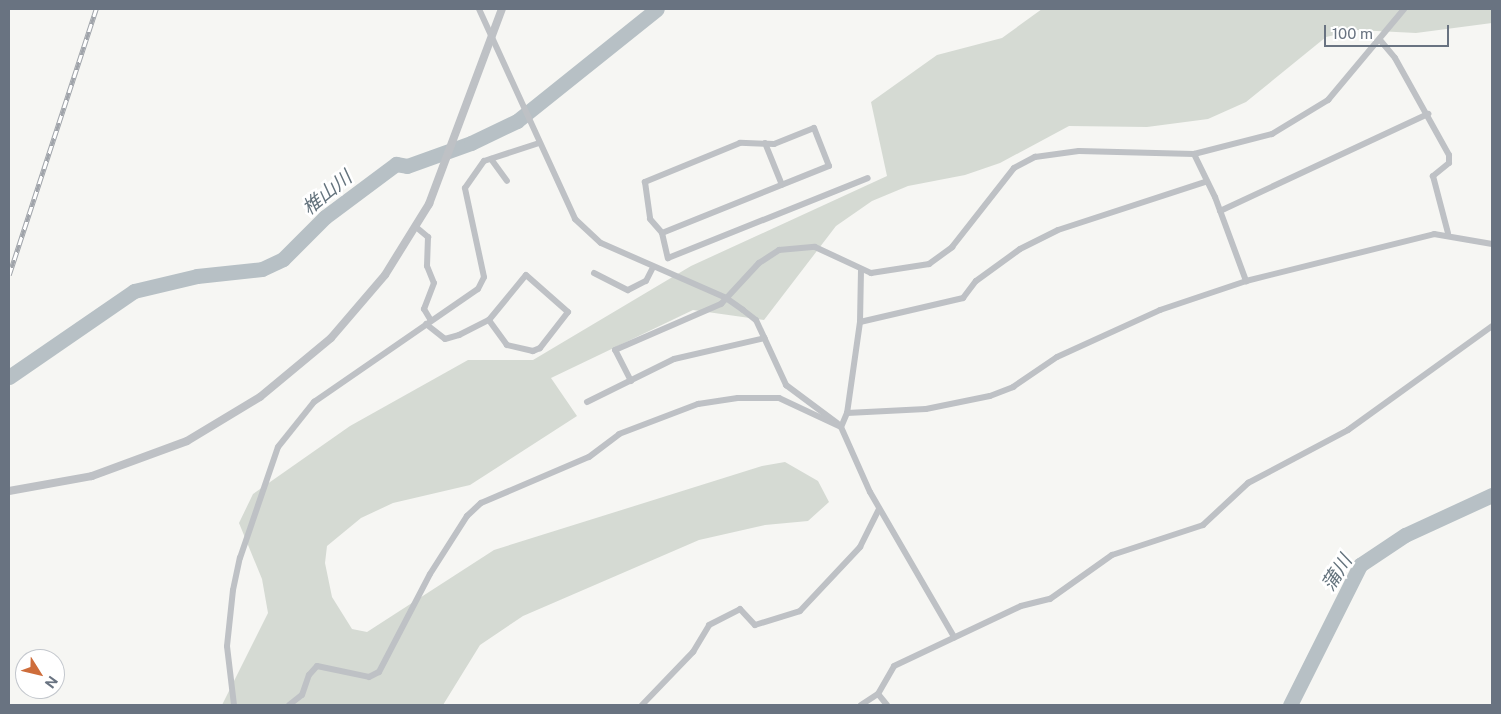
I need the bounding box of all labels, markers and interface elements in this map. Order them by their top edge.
scale bar [1326,15,1451,47]
text: 100 m [1332,25,1373,42]
water label: 椎山川 [298,166,356,220]
water label: 蒲川 [1317,551,1357,595]
north arrow [15,649,65,699]
text: N [42,673,61,691]

